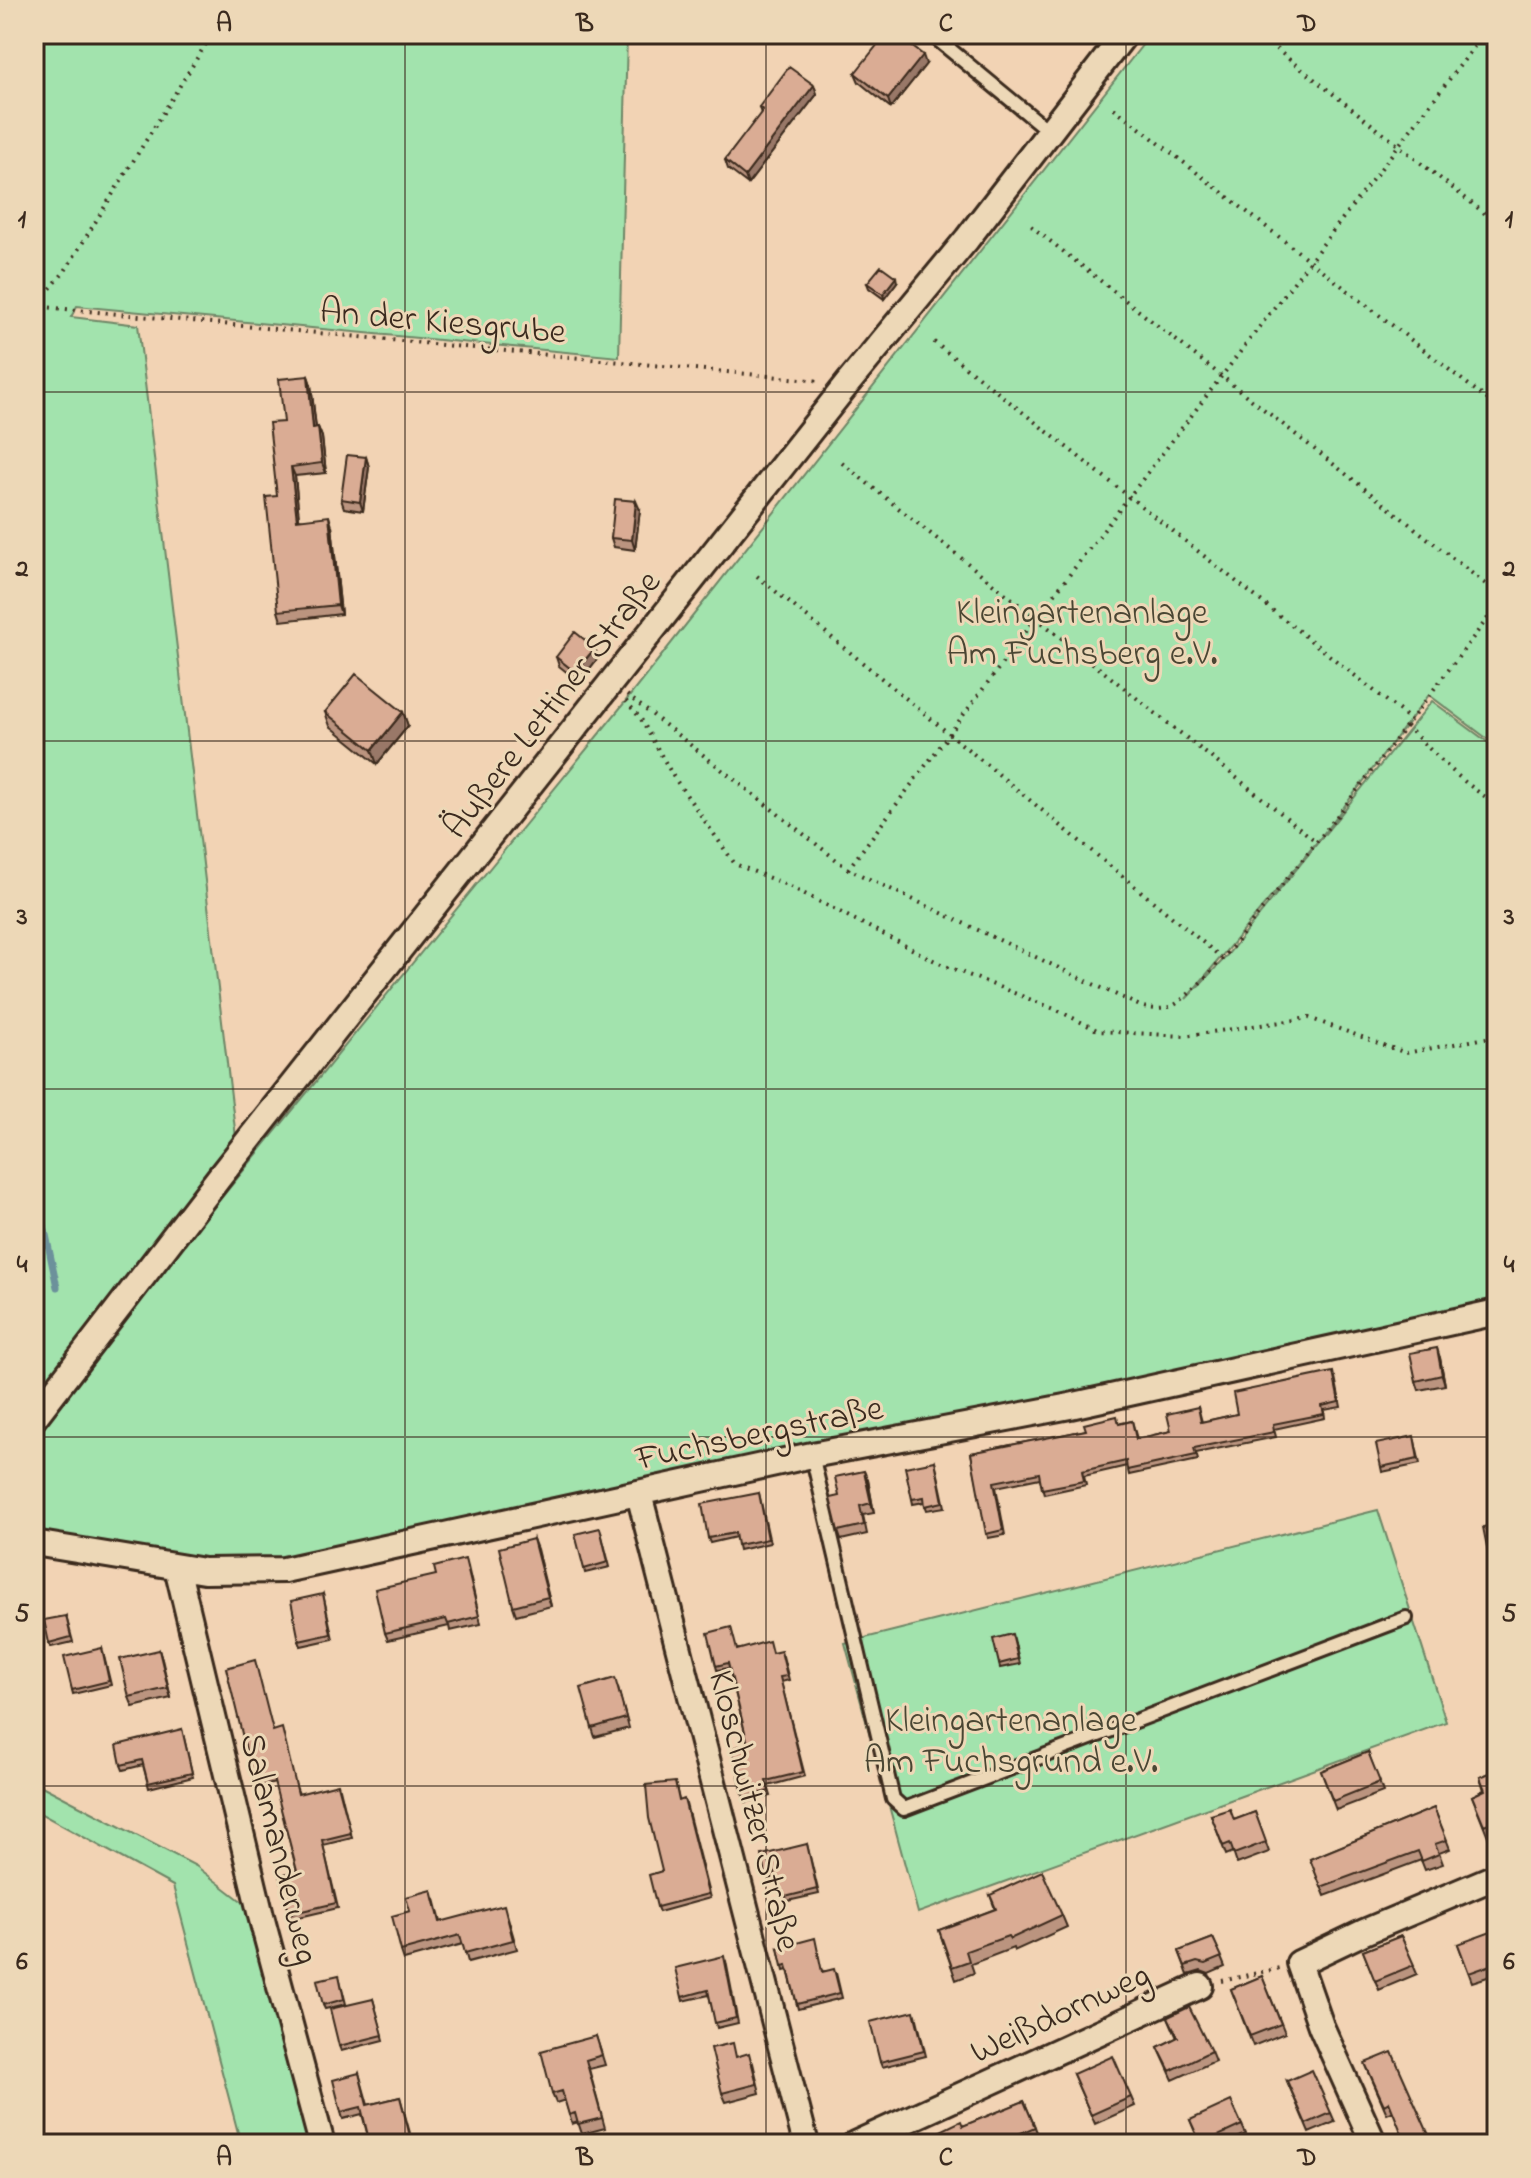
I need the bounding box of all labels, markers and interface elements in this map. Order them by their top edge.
text: A [216,6,232,44]
text: B [575,6,594,44]
text: C [939,6,953,44]
text: D [1296,6,1317,44]
text: 1 [18,202,27,240]
text: 1 [1505,202,1514,240]
street label: An der Kiesgrube [317,286,569,361]
text: 2 [15,551,29,589]
text: 2 [1502,551,1516,589]
street label: Äußere Lettiner Straße [431,559,676,852]
park label: Kleingartenanlage Am Fuchsberg e.V. [946,588,1218,682]
text: 3 [16,899,28,937]
text: 3 [1503,899,1515,937]
text: 4 [17,1247,28,1285]
text: 4 [1504,1247,1515,1285]
street label: Fuchsbergstraße [631,1383,889,1488]
text: 5 [15,1596,30,1634]
text: 5 [1502,1596,1517,1634]
street label: Kloschwitzer Straße [692,1665,813,1958]
park label: Kleingartenanlage Am Fuchsgrund e.V. [864,1696,1158,1790]
street label: Salamanderweg [223,1728,332,1970]
text: 6 [16,1944,28,1982]
text: 6 [1503,1944,1515,1982]
street label: Weißdornweg [962,1950,1160,2080]
text: A [216,2140,232,2178]
text: B [575,2140,594,2178]
text: C [939,2140,953,2178]
text: D [1296,2140,1317,2178]

